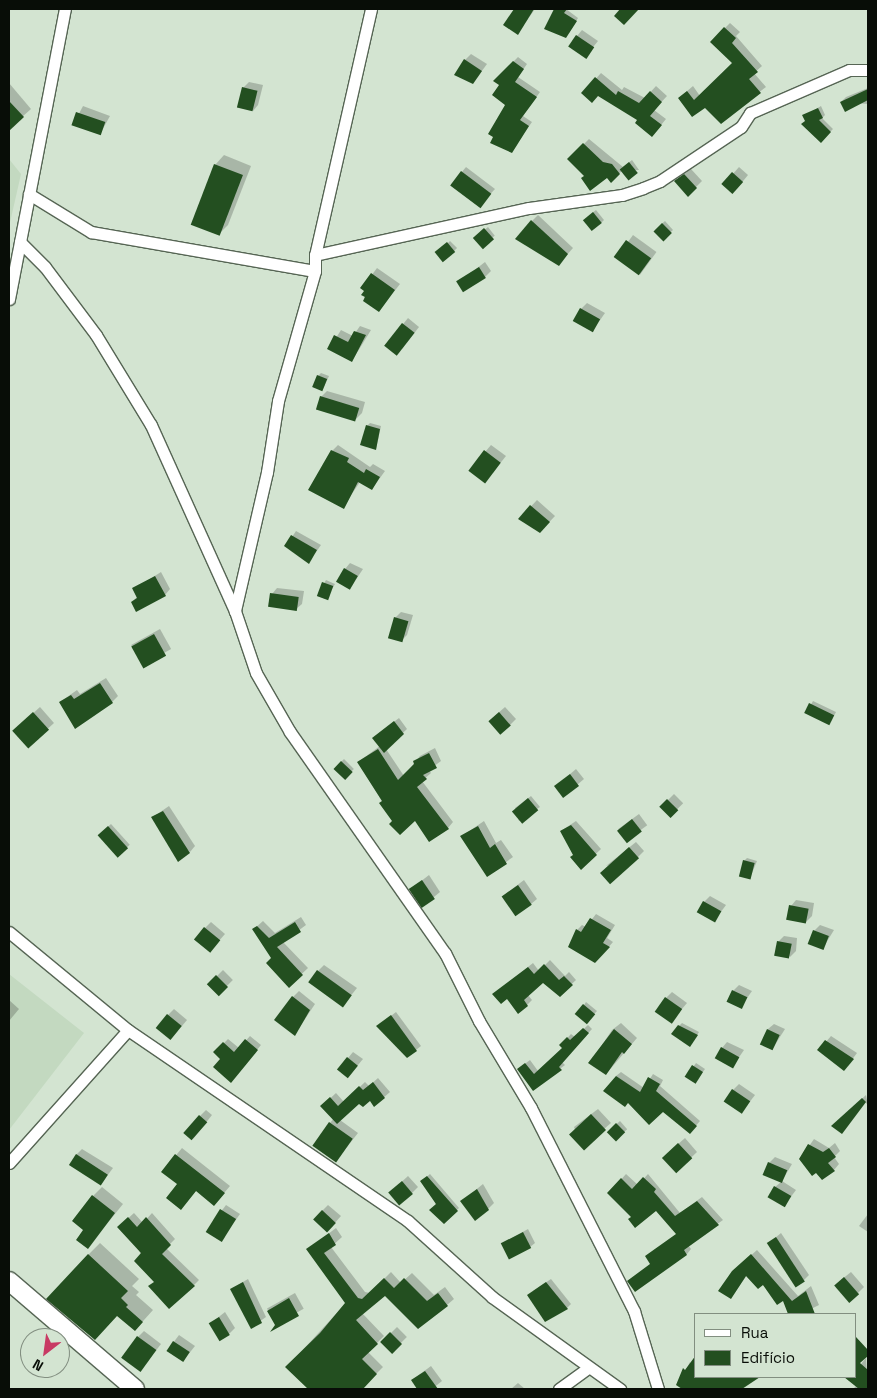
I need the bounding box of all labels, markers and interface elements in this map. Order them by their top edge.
legend [694,1313,857,1378]
text: Rua [741,1323,768,1342]
north arrow [20,1328,70,1378]
text: Edifício [741,1348,795,1367]
text: N [29,1355,47,1375]

